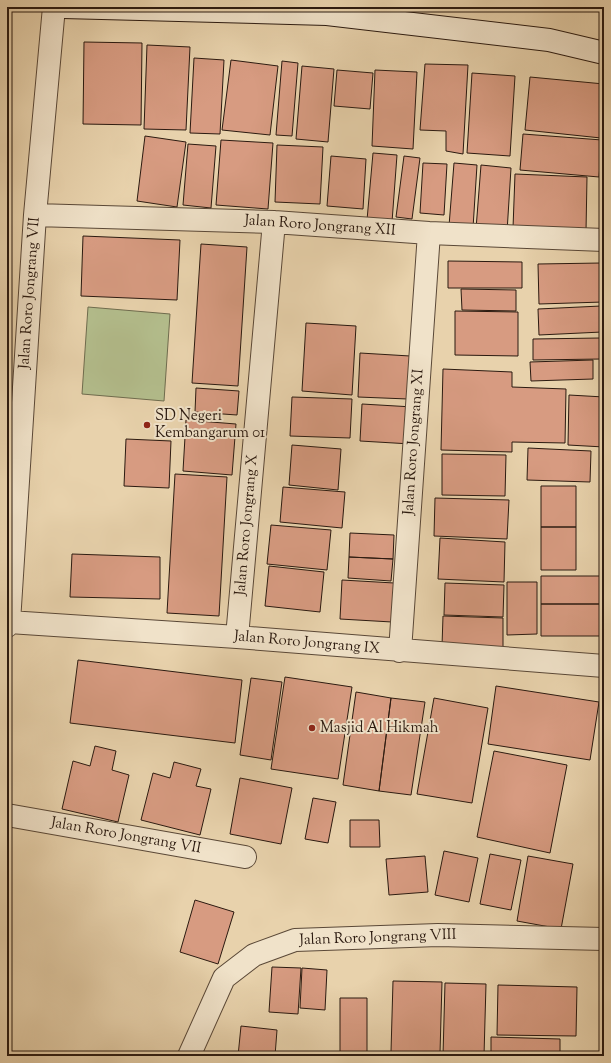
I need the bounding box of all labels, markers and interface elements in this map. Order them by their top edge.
street label: Jalan Roro Jongrang XII [243,210,396,242]
street label: Jalan Roro Jongrang VII [14,216,46,371]
street label: Jalan Roro Jongrang XI [398,368,430,517]
place label: SD Negeri Kembangarum 01 [155,406,265,444]
marker: SD Negeri Kembangarum 01 [142,420,152,430]
street label: Jalan Roro Jongrang X [230,454,264,597]
street label: Jalan Roro Jongrang IX [232,626,381,660]
place label: Masjid Al Hikmah [320,718,439,739]
marker: Masjid Al Hikmah [307,723,317,733]
street label: Jalan Roro Jongrang VII [48,812,203,860]
street label: Jalan Roro Jongrang VIII [298,925,457,951]

